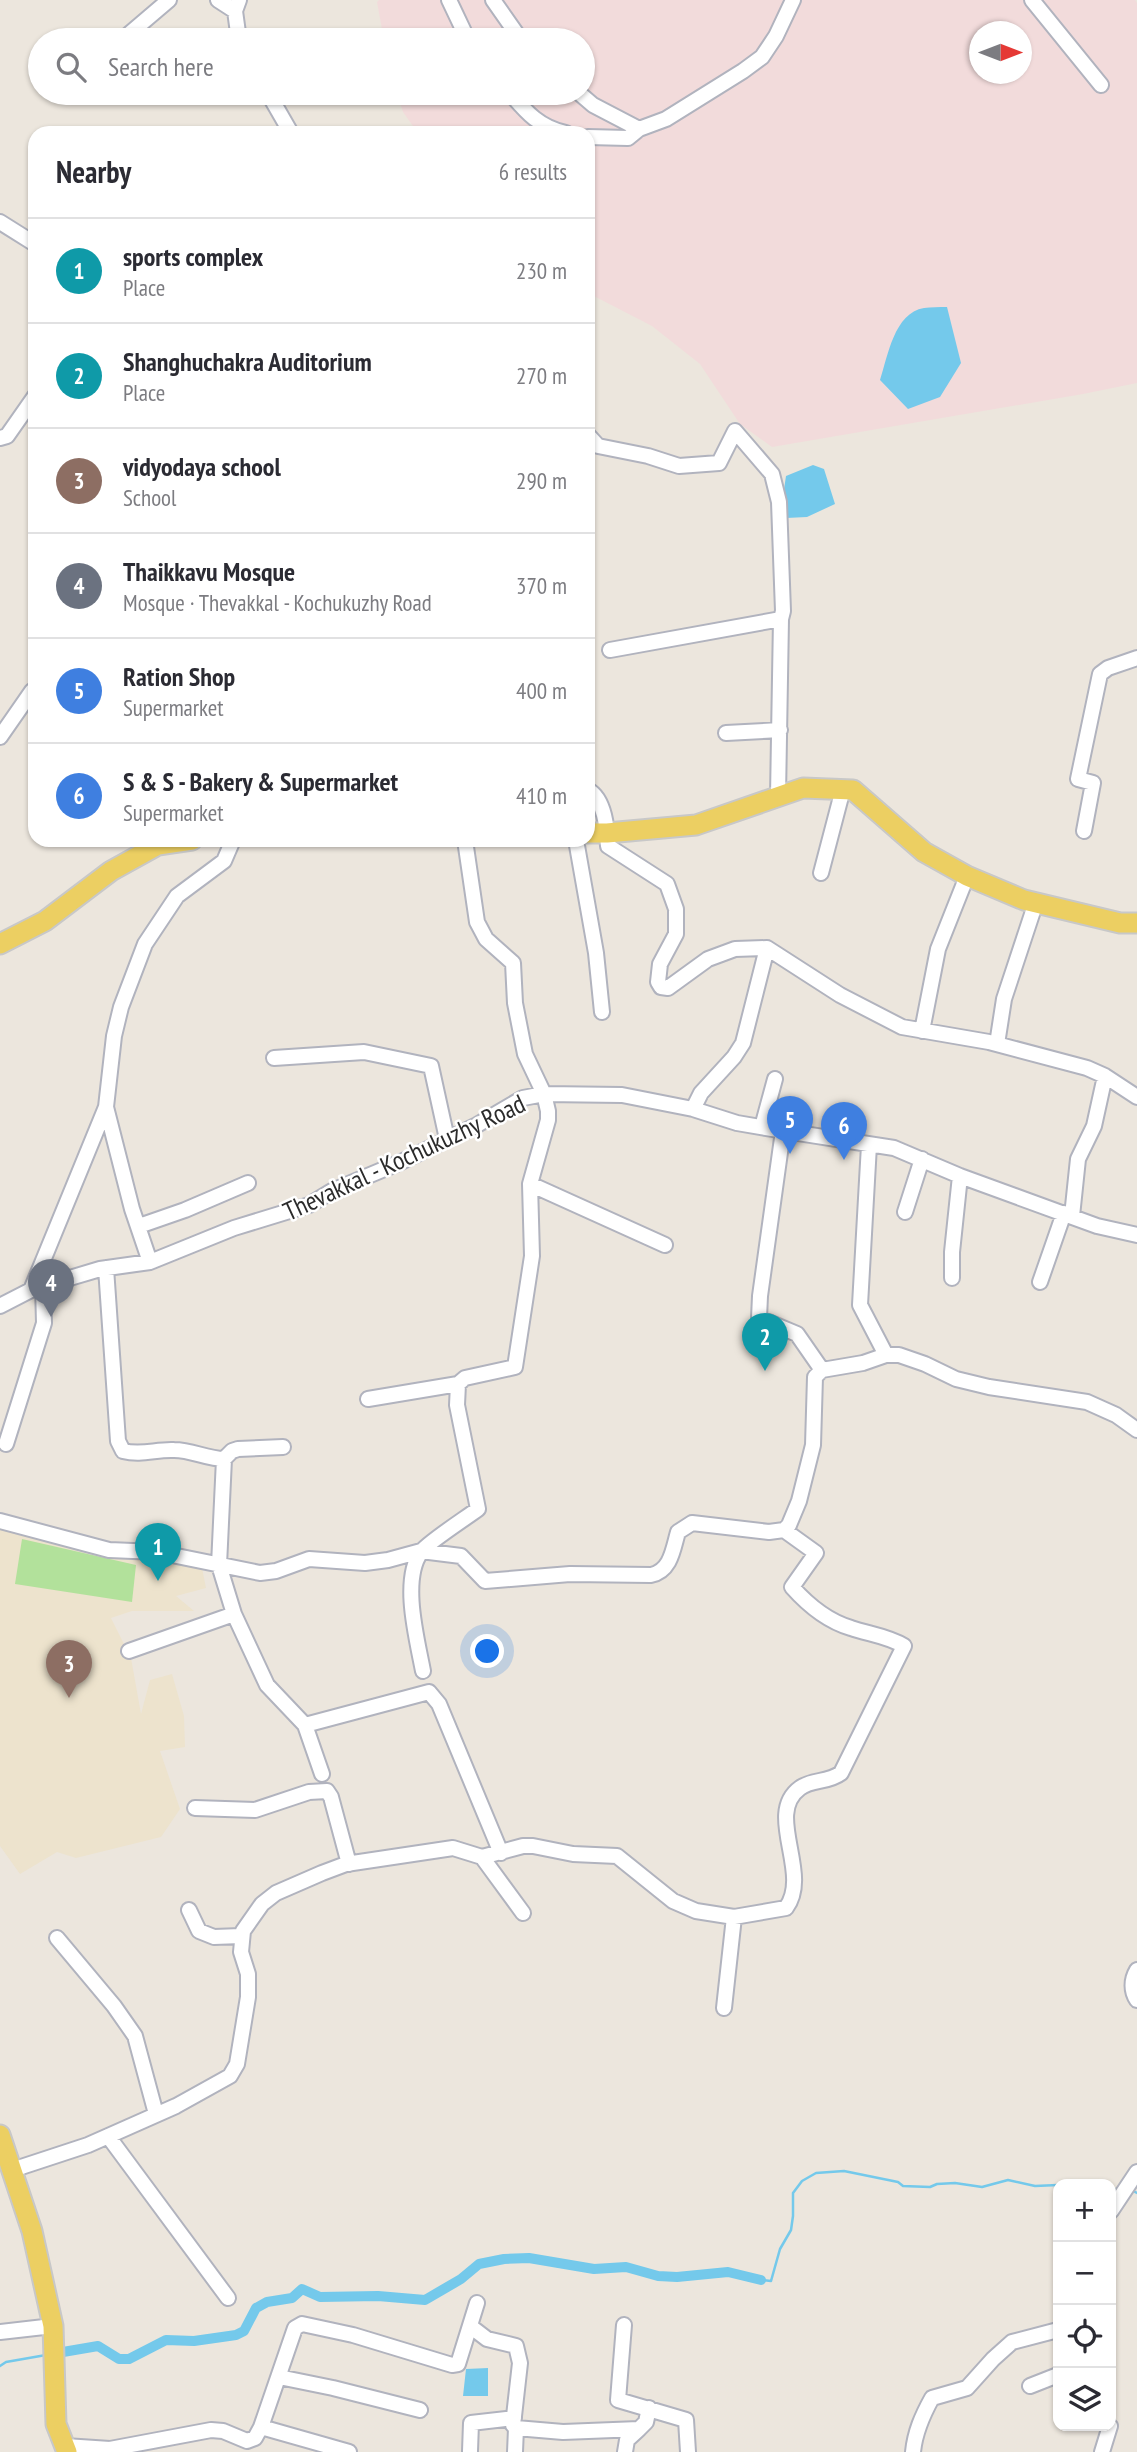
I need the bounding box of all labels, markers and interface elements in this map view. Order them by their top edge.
north arrow [969,21,1032,84]
search box [28,28,595,105]
icon: search [52,48,90,86]
text: Search here [108,50,214,83]
text: Nearby [56,152,131,191]
text: 6 results [499,157,567,186]
text: sports complex [123,240,263,273]
text: 1 [74,256,85,285]
text: 230 m [516,256,567,285]
text: Place [123,273,165,302]
text: Shanghuchakra Auditorium [123,345,372,378]
text: 2 [74,361,85,390]
text: 270 m [516,361,567,390]
text: Place [123,378,165,407]
text: vidyodaya school [123,450,281,483]
text: 3 [74,466,85,495]
text: 290 m [516,466,567,495]
text: School [123,483,176,512]
text: Thaikkavu Mosque [123,555,295,588]
text: 4 [74,571,85,600]
text: 370 m [516,571,567,600]
text: Mosque · Thevakkal - Kochukuzhy Road [123,588,432,617]
text: Ration Shop [123,660,235,693]
text: 5 [74,676,85,705]
text: 400 m [516,676,567,705]
text: Supermarket [123,693,224,722]
text: S & S - Bakery & Supermarket [123,765,398,798]
text: 6 [74,781,85,810]
text: 410 m [516,781,567,810]
text: Supermarket [123,798,224,827]
street label: Thevakkal - Kochukuzhy Road [278,1086,530,1228]
pin: 5 [767,1096,813,1154]
pin: 6 [821,1102,867,1160]
pin: 4 [28,1259,74,1317]
pin: 2 [742,1313,788,1371]
pin: 1 [135,1523,181,1581]
your location [470,1634,504,1668]
pin: 3 [46,1640,92,1698]
map controls [1053,2179,1116,2431]
button: + [1053,2179,1116,2242]
button: − [1053,2242,1116,2305]
button: locate [1053,2305,1116,2368]
button: layers [1053,2368,1116,2431]

